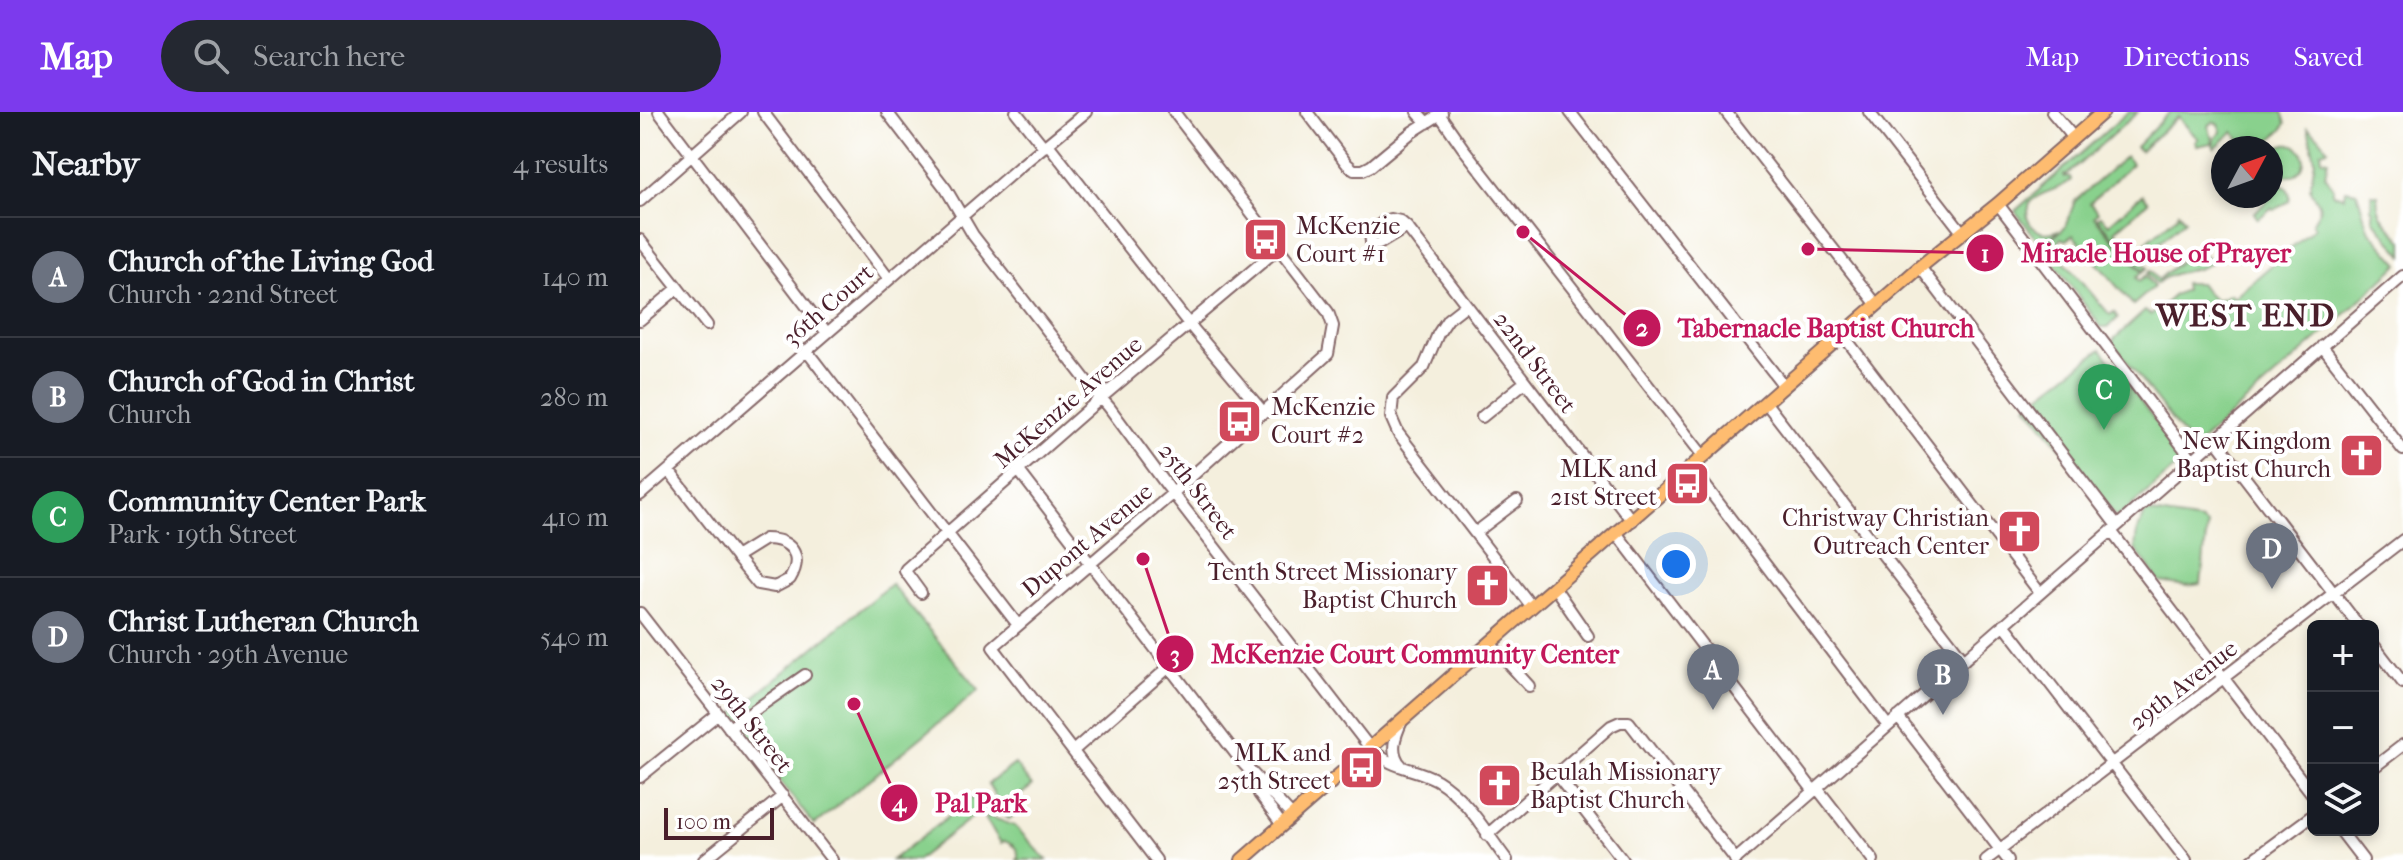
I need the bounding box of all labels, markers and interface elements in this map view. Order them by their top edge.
search box [161,20,721,92]
text: Map [40,34,113,79]
icon: search [189,34,233,78]
text: Search here [253,39,405,74]
text: Map [2026,40,2079,73]
text: Directions [2123,40,2250,73]
text: Saved [2294,40,2363,73]
north arrow [2211,136,2283,208]
text: Nearby [32,144,139,184]
text: 4 results [513,149,608,180]
place label: McKenzie Court #1 [1296,212,1401,268]
bus stop icon: McKenzie Court #1 [1241,216,1289,264]
callout: Miracle House of Prayer [1965,228,2307,278]
text: Miracle House of Prayer [2021,238,2292,269]
text: 1 [1981,240,1989,268]
text: Church of the Living God [108,244,434,279]
street label: 36th Court [777,258,879,352]
text: A [50,262,66,293]
text: 140 m [542,262,608,293]
text: Church · 22nd Street [108,279,338,310]
district label: WEST END [2154,297,2336,334]
callout: Tabernacle Baptist Church [1622,303,1990,353]
street label: 22nd Street [1488,306,1583,419]
text: Tabernacle Baptist Church [1677,313,1975,344]
text: 2 [1636,314,1648,342]
street label: McKenzie Avenue [988,330,1148,474]
text: Church of God in Christ [108,364,414,399]
pin: C [2078,364,2130,430]
text: B [50,382,66,413]
text: 280 m [540,382,608,413]
place label: McKenzie Court #2 [1271,393,1376,449]
bus stop icon: McKenzie Court #2 [1216,397,1264,445]
text: Church [108,399,191,430]
place label: New Kingdom Baptist Church [2176,427,2332,483]
church icon: New Kingdom Baptist Church [2338,431,2386,479]
street label: 25th Street [1153,437,1244,545]
place label: MLK and 21st Street [1550,455,1658,511]
bus stop icon: MLK and 21st Street [1664,459,1712,507]
street label: Dupont Avenue [1016,477,1158,603]
text: Community Center Park [108,484,426,519]
text: C [49,502,67,533]
text: 410 m [542,502,608,533]
place label: Christway Christian Outreach Center [1782,504,1990,560]
church icon: Christway Christian Outreach Center [1996,508,2044,556]
text: Park · 19th Street [108,519,297,550]
pin: D [2246,523,2298,589]
your location [1656,544,1696,584]
place label: Tenth Street Missionary Baptist Church [1208,558,1458,614]
church icon: Tenth Street Missionary Baptist Church [1464,562,1512,610]
text: Christ Lutheran Church [108,604,419,639]
map controls [2307,620,2379,836]
button: + [2307,620,2379,692]
text: D [48,622,68,653]
text: 540 m [540,622,608,653]
callout: McKenzie Court Community Center [1155,629,1635,679]
street label: 29th Avenue [2123,634,2243,736]
text: Church · 29th Avenue [108,639,348,670]
text: McKenzie Court Community Center [1211,639,1620,670]
text: 3 [1170,641,1180,669]
pin: A [1687,644,1739,710]
pin: B [1917,649,1969,715]
street label: 29th Street [705,670,799,778]
button: − [2307,692,2379,764]
place label: MLK and 25th Street [1218,739,1332,795]
bus stop icon: MLK and 25th Street [1338,743,1386,791]
place label: Beulah Missionary Baptist Church [1530,758,1722,814]
church icon: Beulah Missionary Baptist Church [1475,762,1523,810]
button: layers [2307,764,2379,836]
callout: Pal Park [879,778,1043,828]
text: Pal Park [935,788,1029,819]
text: 4 [891,789,908,818]
scale bar [664,804,774,840]
text: 100 m [676,809,731,835]

